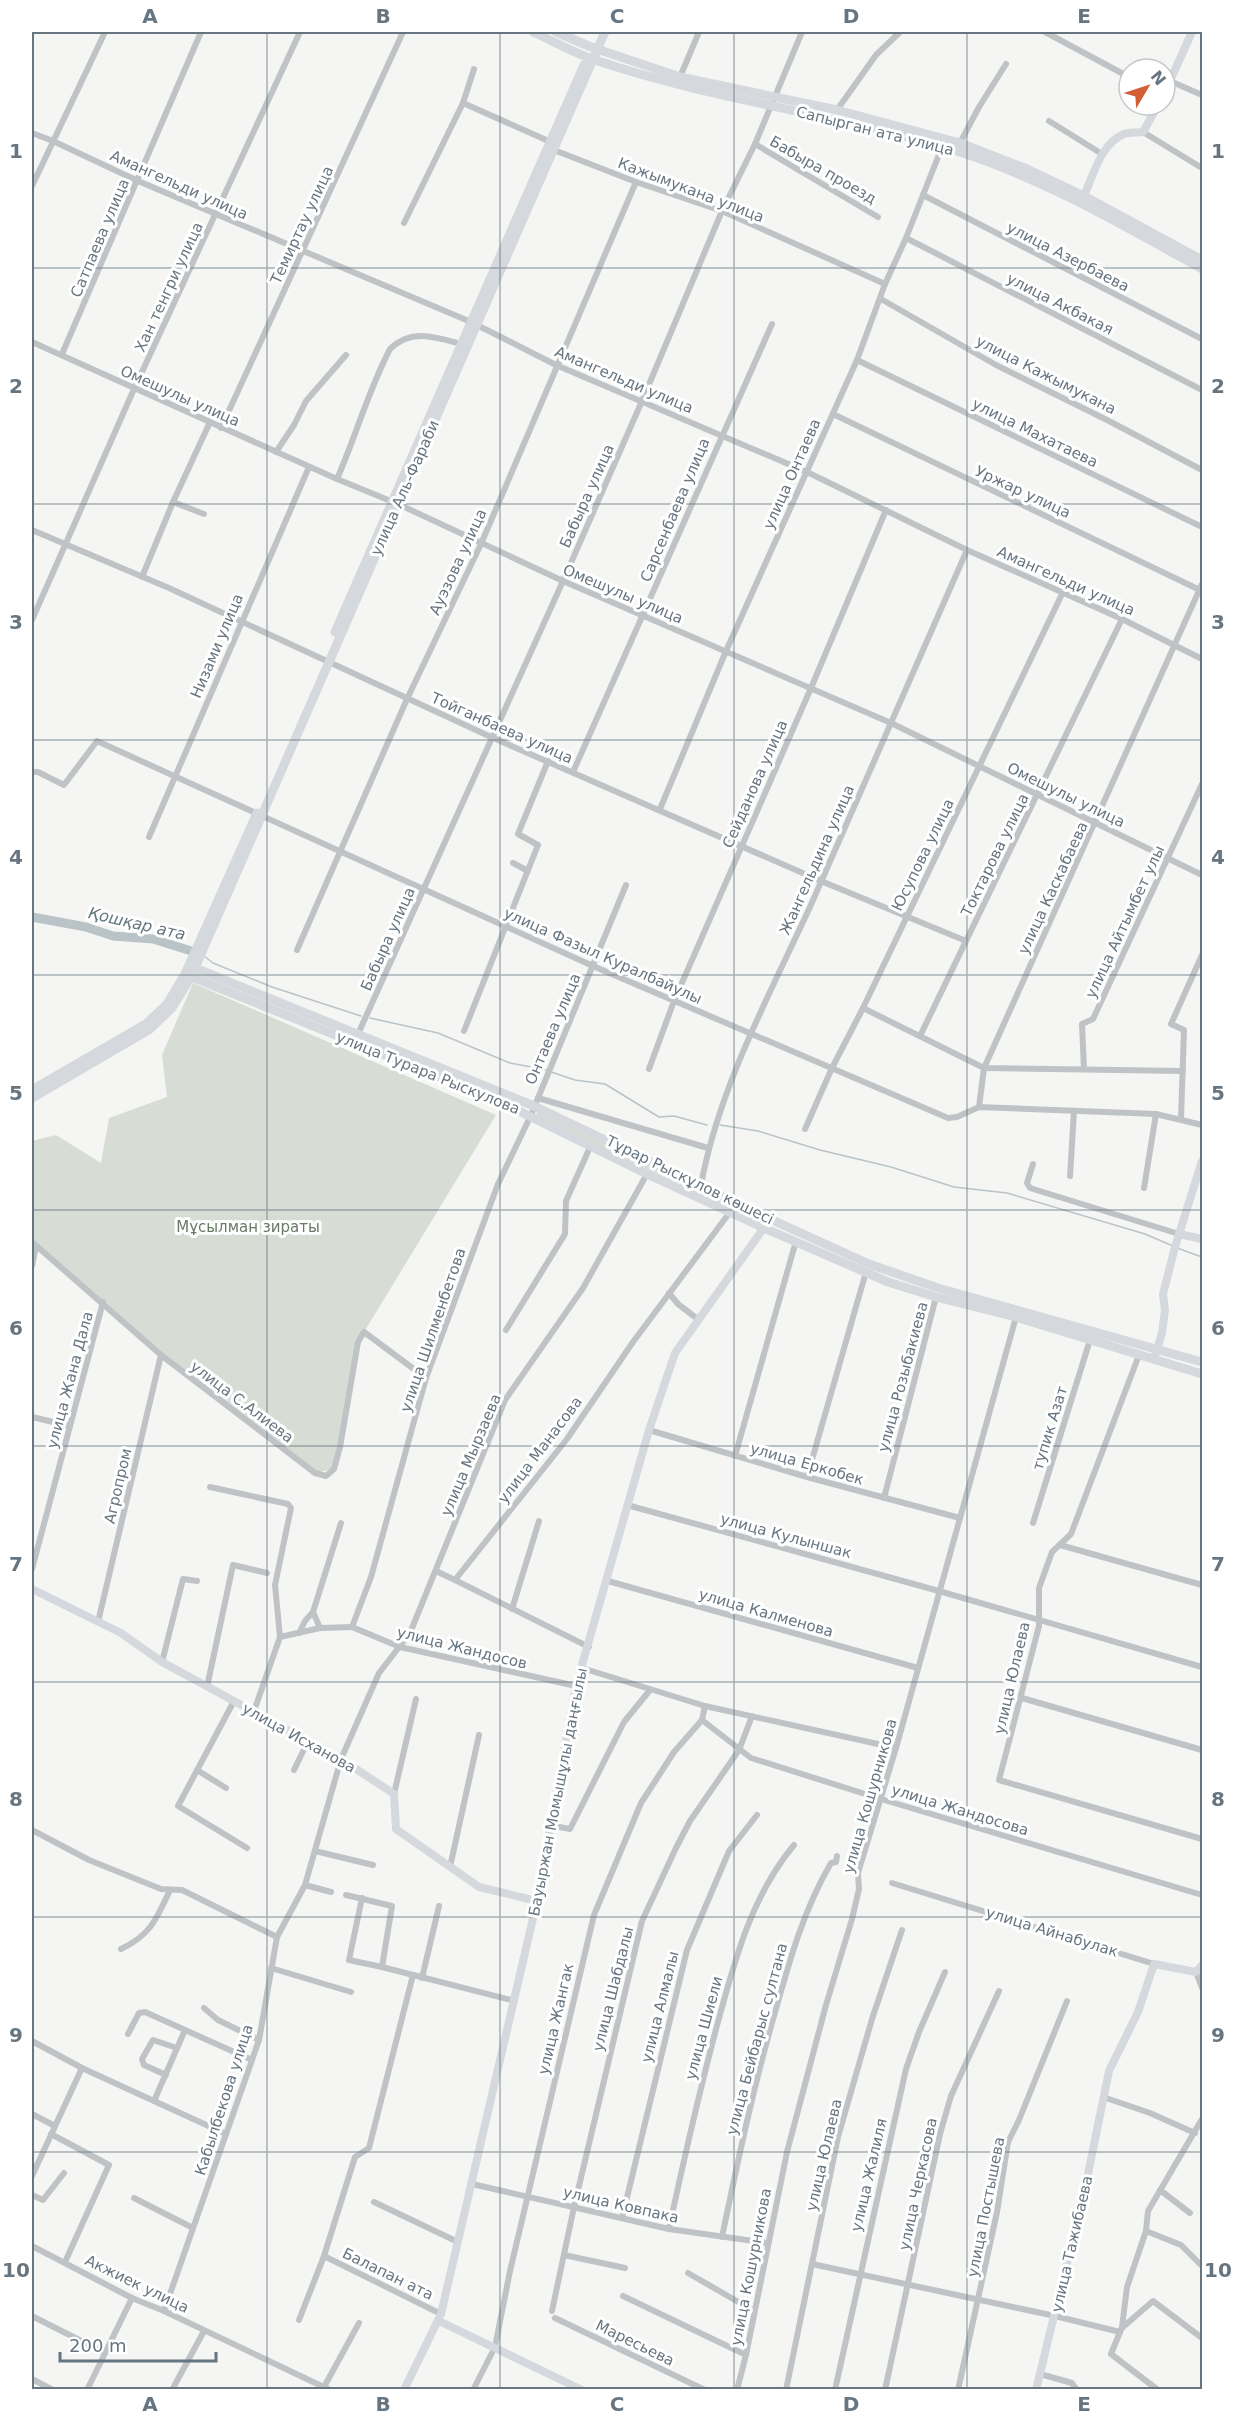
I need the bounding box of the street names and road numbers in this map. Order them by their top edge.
street label: Сапырган ата улица [794,103,956,159]
street label: Бабыра проезд [766,132,880,208]
street label: Амангельди улица [107,147,251,223]
street label: Кажымукана улица [615,154,767,226]
street label: Темиртау улица [266,163,337,288]
street label: Сатпаева улица [67,176,133,300]
street label: улица Азербаева [1004,218,1132,296]
street label: Хан тенгри улица [131,219,207,355]
street label: улица Акбакая [1004,269,1116,339]
street label: улица Кажымукана [973,332,1119,418]
street label: Амангельди улица [552,343,696,417]
street label: Омешулы улица [118,362,242,430]
street label: улица Махатаева [969,395,1101,471]
street label: улица Онтаева [760,416,824,532]
street label: улица Аль-Фараби [367,418,443,558]
street label: Сарсенбаева улица [637,435,713,585]
street label: Бабыра улица [556,441,618,551]
street label: Уржар улица [972,462,1074,522]
street label: Ауэзова улица [426,506,490,618]
street label: Амангельди улица [994,543,1138,619]
street label: Омешулы улица [560,561,686,627]
street label: Низами улица [187,591,247,701]
street label: Тойганбаева улица [428,688,576,767]
street label: Сейданова улица [719,717,791,851]
street label: Омешулы улица [1004,759,1128,831]
street label: Жангельдина улица [776,782,858,938]
street label: Токтарова улица [957,791,1033,920]
street label: Юсупова улица [888,796,958,914]
street label: улица Каскабаева [1014,819,1092,957]
street label: улица Айтымбет улы [1082,843,1168,1001]
street label: Бабыра улица [357,884,419,994]
street label: улица Фазыл Куралбайулы [501,904,705,1008]
street label: Онтаева улица [521,971,585,1087]
street label: улица Турара Рыскулова [334,1028,522,1118]
street label: Тұрар Рыскұлов көшесі [602,1131,777,1228]
street label: улица Шилменбетова [396,1245,470,1415]
street label: улица Розыбакиева [874,1300,932,1454]
street label: улица Жана Дала [43,1309,97,1451]
street label: улица С.Алиева [187,1357,297,1447]
street label: тупик Азат [1029,1383,1071,1472]
street label: улица Мырзаева [437,1391,505,1519]
street label: улица Манасова [494,1393,586,1507]
street label: улица Еркобек [748,1439,866,1489]
street label: Агропром [101,1447,135,1525]
street label: улица Кулыншак [718,1510,854,1562]
street label: улица Калменова [697,1585,835,1641]
street label: улица Юлаева [990,1620,1034,1736]
street label: улица Жандосов [395,1623,529,1673]
street label: Бауыржан Момышұлы даңғылы [525,1666,591,1918]
street label: улица Исханова [239,1699,359,1777]
street label: улица Кошурникова [839,1717,901,1875]
street label: улица Жандосова [889,1781,1031,1839]
street label: улица Айнабулак [984,1903,1120,1961]
street label: улица Шабдалы [589,1925,637,2053]
street label: улица Бейбарыс султана [723,1941,791,2137]
street label: улица Алмалы [637,1949,683,2065]
street label: улица Жангак [534,1962,578,2076]
street label: улица Шиели [681,1974,727,2082]
street label: Кабылбекова улица [191,2022,257,2178]
street label: улица Юлаева [802,2097,846,2213]
street label: улица Черкасова [895,2116,941,2252]
street label: улица Жалиля [847,2117,891,2233]
street label: улица Постышева [964,2135,1008,2279]
street label: улица Тажибаева [1048,2174,1096,2314]
street label: улица Ковпака [561,2183,681,2227]
street label: улица Кошурникова [727,2187,775,2347]
street label: Балапан ата [340,2244,436,2304]
street label: Акжиек улица [82,2251,192,2317]
street label: Маресьева [593,2316,677,2370]

